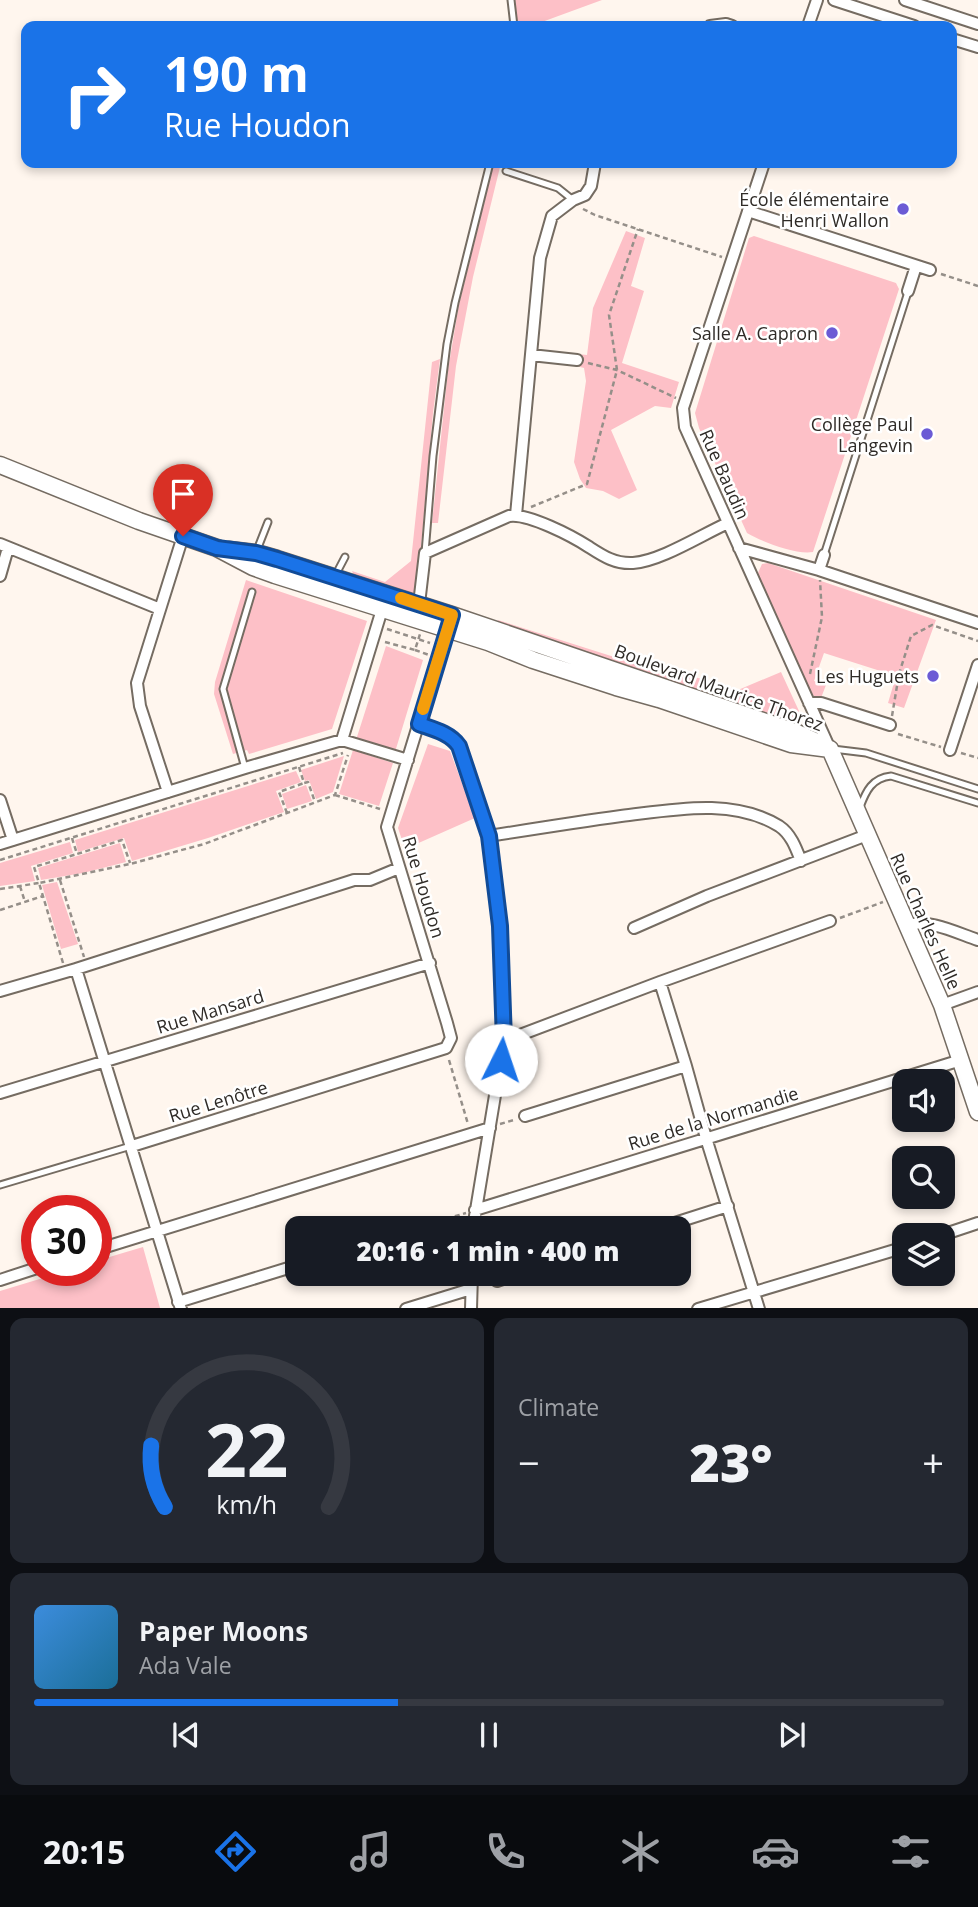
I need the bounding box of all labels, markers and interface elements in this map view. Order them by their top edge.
text: 190 m [164,40,309,106]
icon: right [49,49,140,140]
text: Rue Houdon [164,103,351,146]
place label: École élémentaire Henri Wallon [739,187,889,232]
marker: École élémentaire Henri Wallon [895,201,911,217]
place label: Salle A. Capron [692,321,818,345]
marker: Salle A. Capron [824,325,840,341]
place label: Collège Paul Langevin [811,412,913,457]
street label: Rue Baudin [694,425,756,523]
marker: Collège Paul Langevin [919,426,935,442]
pin [153,464,213,536]
icon: arrive [164,475,202,513]
street label: Boulevard Maurice Thorez [611,638,827,736]
place label: Les Huguets [816,664,919,688]
marker: Les Huguets [925,668,941,684]
street label: Rue Houdon [397,833,451,941]
street label: Rue Charles Helle [885,849,967,993]
street label: Rue Mansard [153,983,267,1039]
position arrow [464,1023,538,1097]
map controls [892,1069,955,1286]
button: sound [892,1069,955,1132]
street label: Rue Lenôtre [166,1075,270,1127]
street label: Rue de la Normandie [625,1081,801,1155]
button: search [892,1146,955,1209]
speed limit sign: 30 [21,1195,112,1286]
button: layers [892,1223,955,1286]
text: 20:16 · 1 min · 400 m [357,1233,619,1269]
text: Climate [518,1391,599,1423]
text: 22 [205,1399,289,1498]
text: 23° [690,1426,772,1497]
text: − [518,1436,540,1488]
text: + [922,1436,944,1488]
text: km/h [217,1486,277,1520]
text: Paper Moons [139,1613,308,1649]
text: Ada Vale [139,1649,232,1681]
icon: previous [167,1716,205,1754]
icon: pause [470,1716,508,1754]
icon: next [773,1716,811,1754]
icon: directions [211,1827,260,1876]
icon: music [346,1827,395,1876]
icon: phone [481,1827,530,1876]
icon: climate [616,1827,665,1876]
icon: car [751,1827,800,1876]
icon: filters [886,1827,935,1876]
text: 20:15 [43,1830,125,1873]

